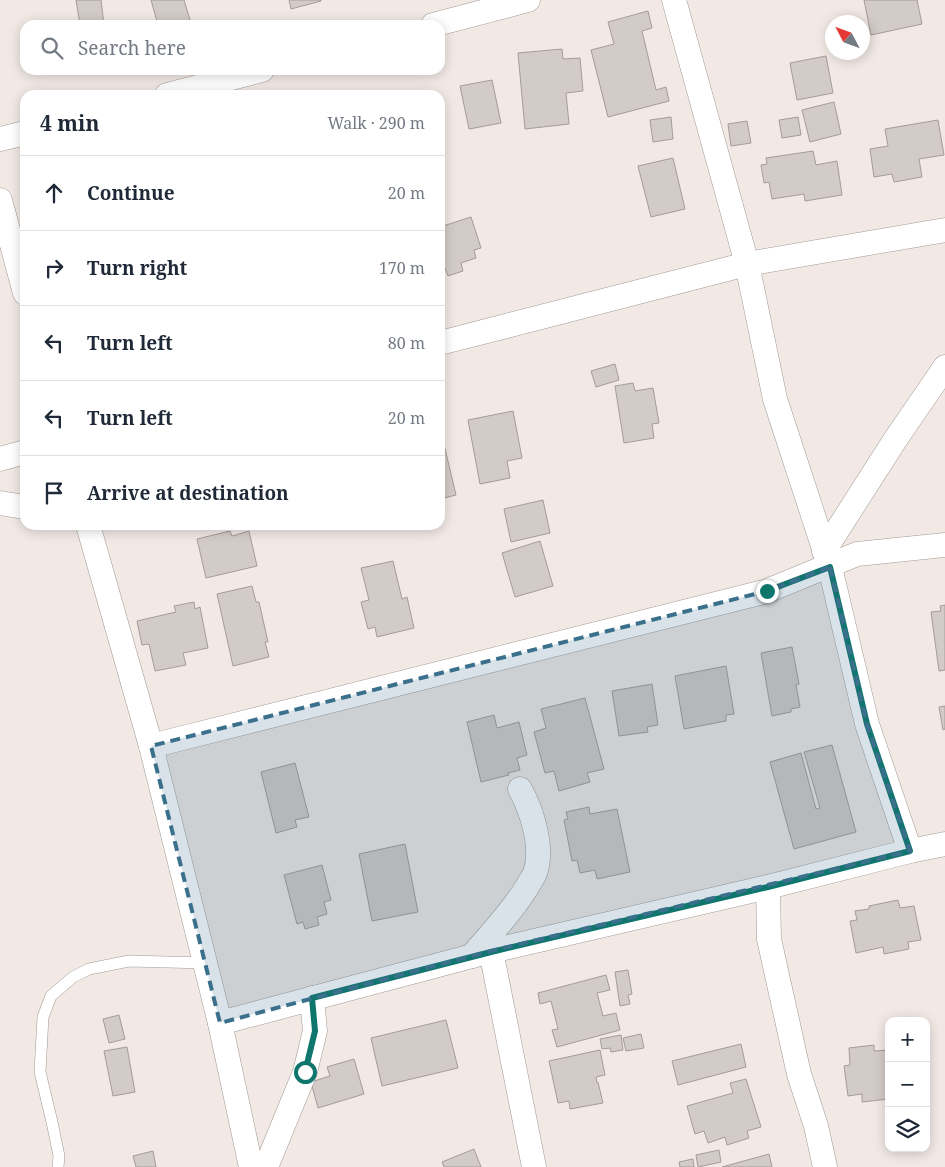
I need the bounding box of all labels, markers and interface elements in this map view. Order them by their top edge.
north arrow [825,15,870,60]
search box [20,20,445,75]
icon: search [38,34,66,62]
text: Search here [78,35,186,61]
text: 4 min [40,109,99,137]
text: Walk · 290 m [328,112,425,134]
icon: ahead [40,179,68,207]
text: Continue [87,180,175,206]
text: 20 m [388,182,425,204]
icon: right [40,254,68,282]
text: Turn right [87,255,187,281]
text: 170 m [379,257,425,279]
icon: left [40,329,68,357]
text: Turn left [87,330,173,356]
text: 80 m [388,332,425,354]
icon: left [40,404,68,432]
text: Turn left [87,405,173,431]
text: 20 m [388,407,425,429]
icon: arrive [40,479,68,507]
text: Arrive at destination [87,480,289,506]
route end [756,580,779,603]
map controls [885,1017,930,1152]
button: + [885,1017,930,1062]
route start [294,1061,317,1084]
button: − [885,1062,930,1107]
button: layers [885,1107,930,1152]

